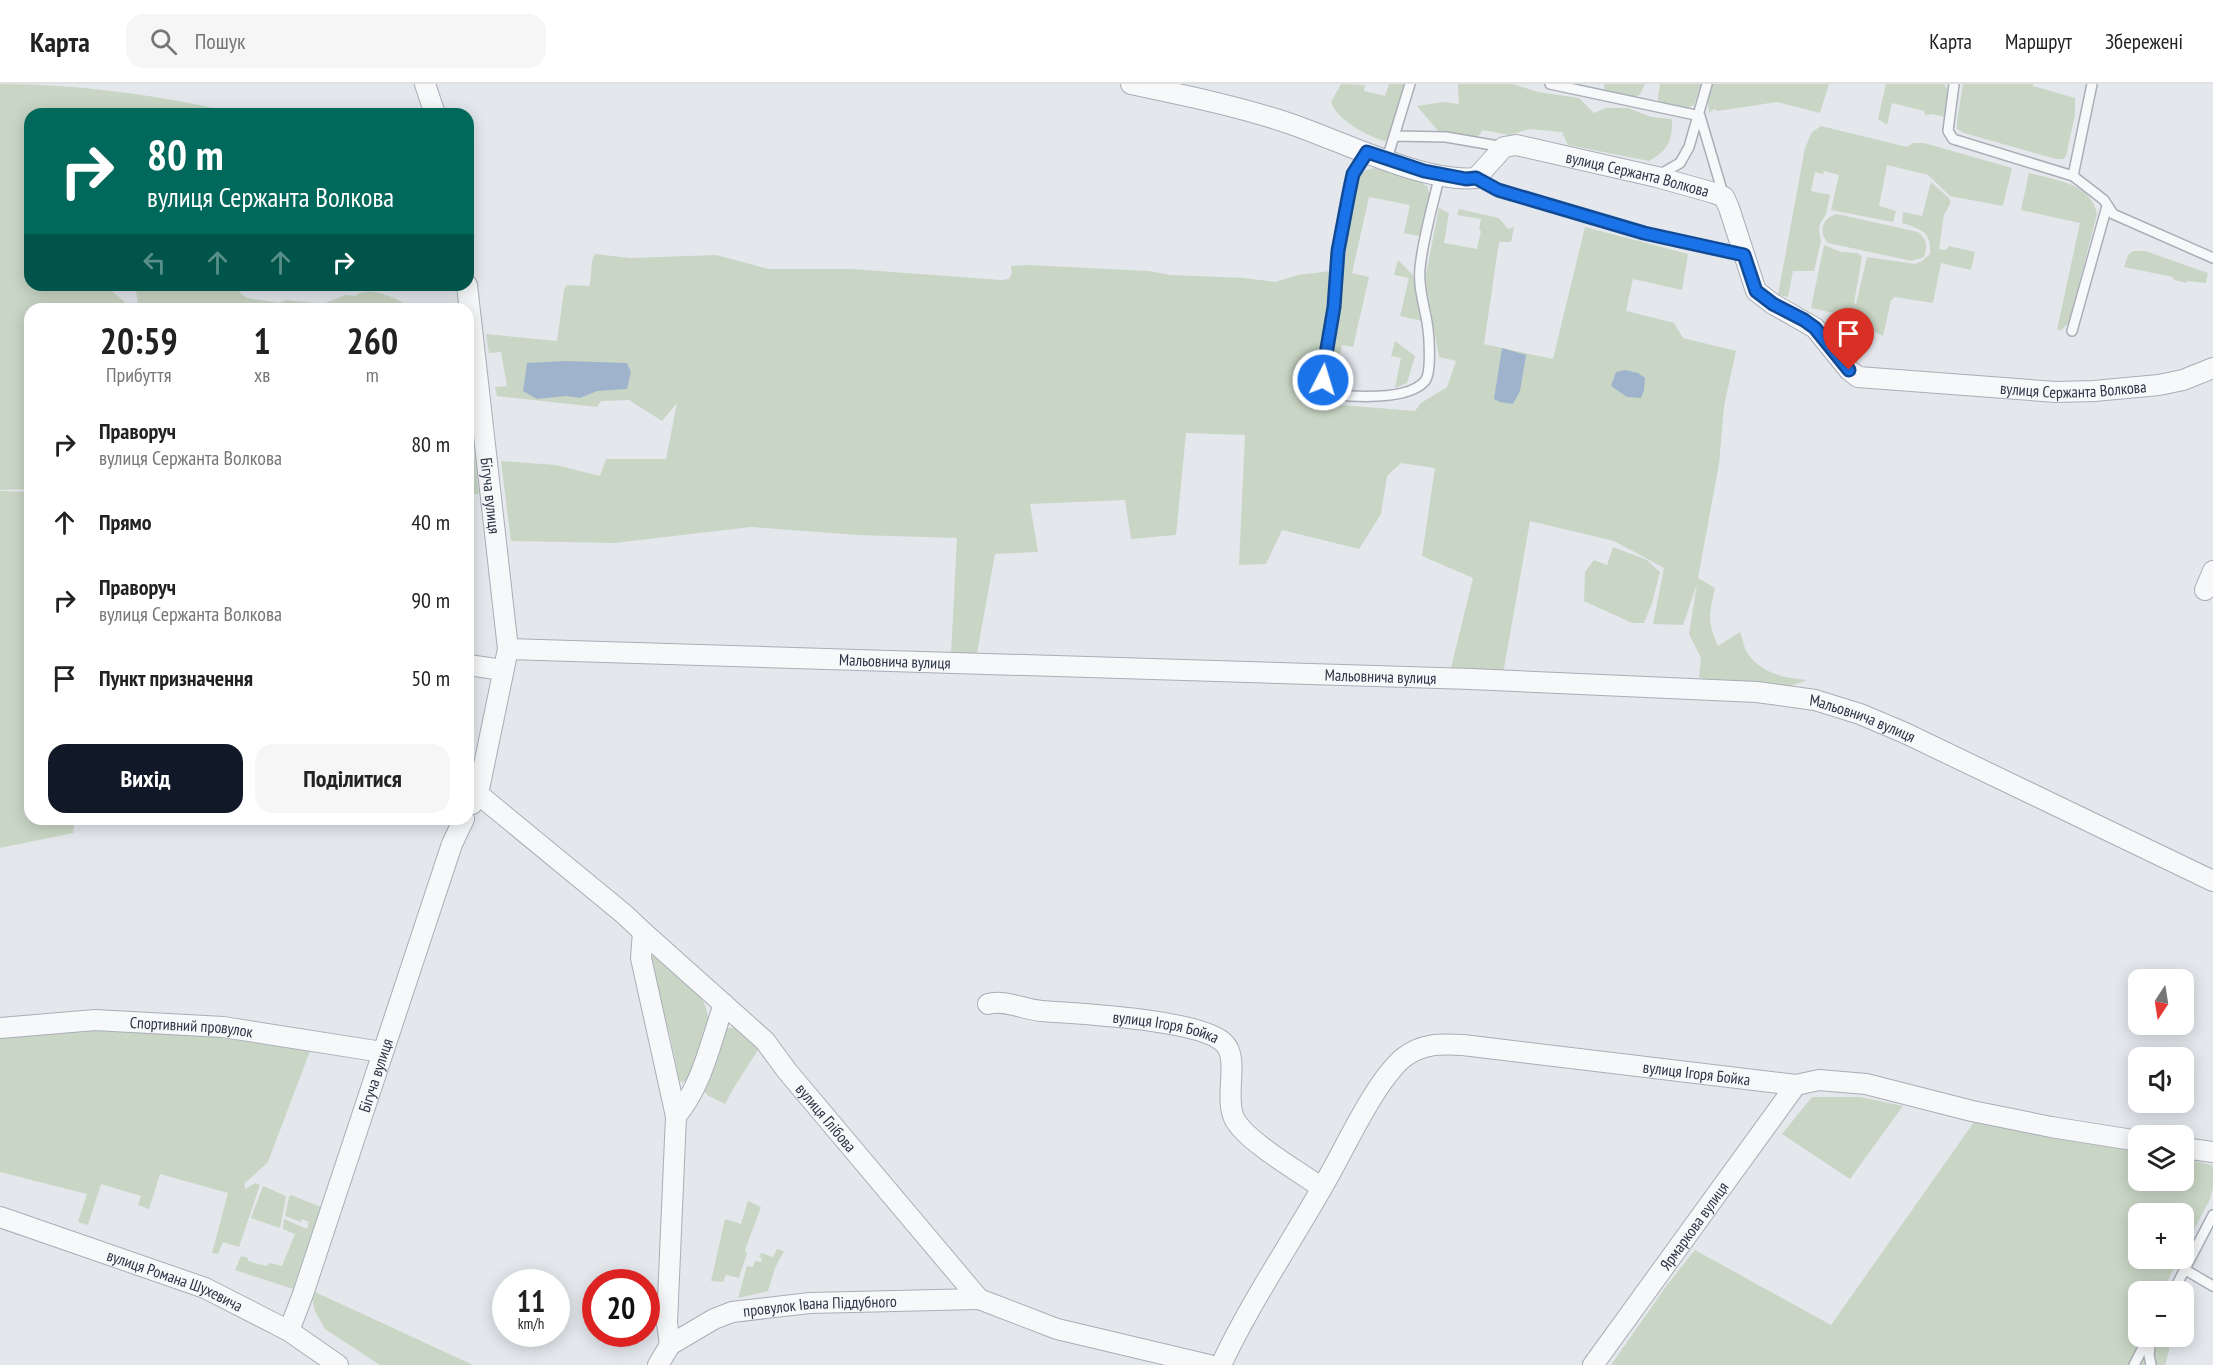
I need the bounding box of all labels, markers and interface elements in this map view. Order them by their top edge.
search box [126,14,546,68]
text: Карта [30,23,90,60]
icon: search [147,25,180,58]
text: Пошук [195,27,246,55]
text: Карта [1929,28,1972,55]
text: Маршрут [2005,28,2072,55]
text: Збережені [2105,28,2183,55]
text: 80 m [147,127,224,182]
icon: right [48,132,126,210]
street label: вулиця Сержанта Волкова [1564,147,1711,201]
text: вулиця Сержанта Волкова [147,180,394,214]
icon: left [138,246,171,279]
icon: ahead [201,246,234,279]
icon: ahead [264,246,297,279]
icon: right [327,246,360,279]
pin [1823,308,1874,370]
text: 20:59 [100,317,178,364]
text: 1 [254,317,271,364]
text: 260 [347,317,398,364]
icon: arrive [1832,317,1865,350]
position arrow [1291,348,1355,412]
text: Прибуття [106,362,171,388]
text: хв [254,362,270,388]
text: m [366,362,379,388]
street label: вулиця Сержанта Волкова [1999,376,2147,402]
text: Праворуч [99,417,176,445]
icon: right [48,428,81,461]
text: 80 m [411,430,450,458]
text: вулиця Сержанта Волкова [99,445,282,471]
street label: Бігуча вулиця [477,456,505,535]
icon: ahead [48,506,81,539]
text: Прямо [99,508,152,536]
text: 40 m [411,508,450,536]
text: Праворуч [99,573,176,601]
icon: right [48,584,81,617]
text: 90 m [411,586,450,614]
text: вулиця Сержанта Волкова [99,601,282,627]
street label: Мальовнича вулиця [839,649,951,673]
icon: arrive [48,662,81,695]
text: Пункт призначення [99,664,253,692]
text: 50 m [411,664,450,692]
street label: Мальовнича вулиця [1324,664,1437,688]
street label: Мальовнича вулиця [1809,689,1919,747]
button: Вихід [48,744,243,813]
button: Поділитися [255,744,450,813]
north arrow [2128,969,2194,1035]
map controls [2128,969,2194,1347]
street label: вулиця Ігоря Бойка [1112,1007,1223,1047]
street label: Спортивний провулок [129,1012,255,1042]
street label: Бігуча вулиця [354,1036,397,1115]
button: sound [2128,1047,2194,1113]
street label: вулиця Ігоря Бойка [1642,1057,1751,1089]
street label: вулиця Глібова [792,1079,861,1156]
button: layers [2128,1125,2194,1191]
street label: Ярмаркова вулиця [1655,1178,1733,1274]
button: + [2128,1203,2194,1269]
street label: вулиця Романа Шухевича [104,1245,246,1316]
speed limit sign: 20 [582,1269,660,1347]
text: 11 [517,1281,545,1320]
button: − [2128,1281,2194,1347]
street label: провулок Івана Піддубного [742,1291,897,1321]
text: km/h [518,1314,544,1333]

